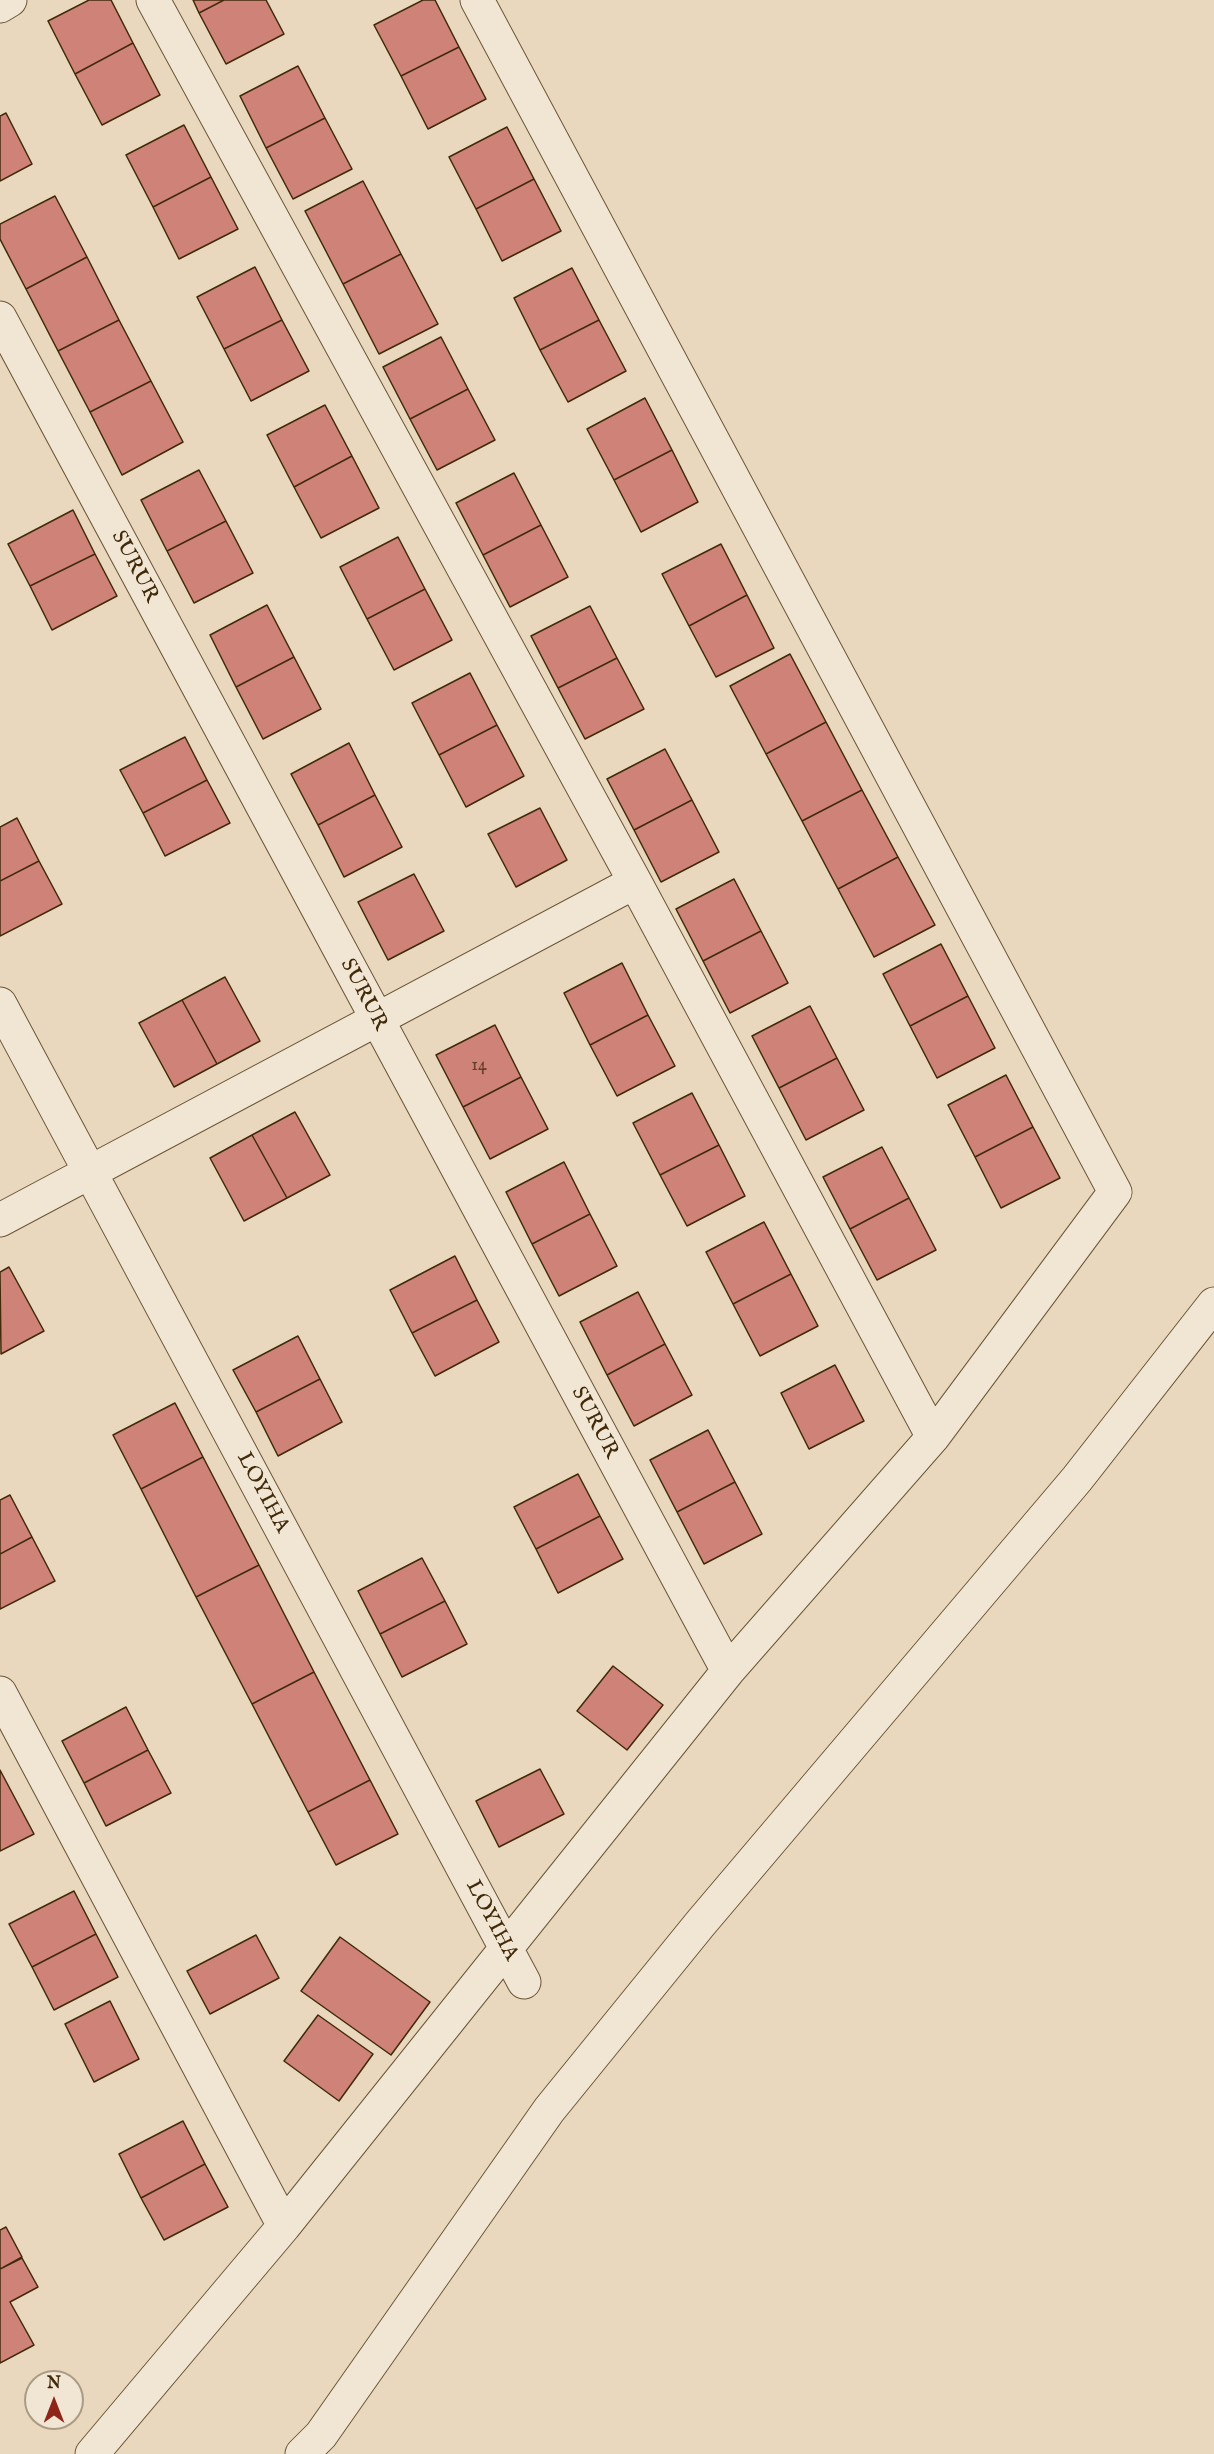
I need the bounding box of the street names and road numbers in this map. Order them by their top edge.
street label: SURUR [105,527,163,607]
street label: SURUR [334,955,392,1035]
street label: SURUR [565,1383,623,1463]
street label: LOYIHA [230,1448,294,1538]
street label: LOYIHA [459,1876,523,1966]

